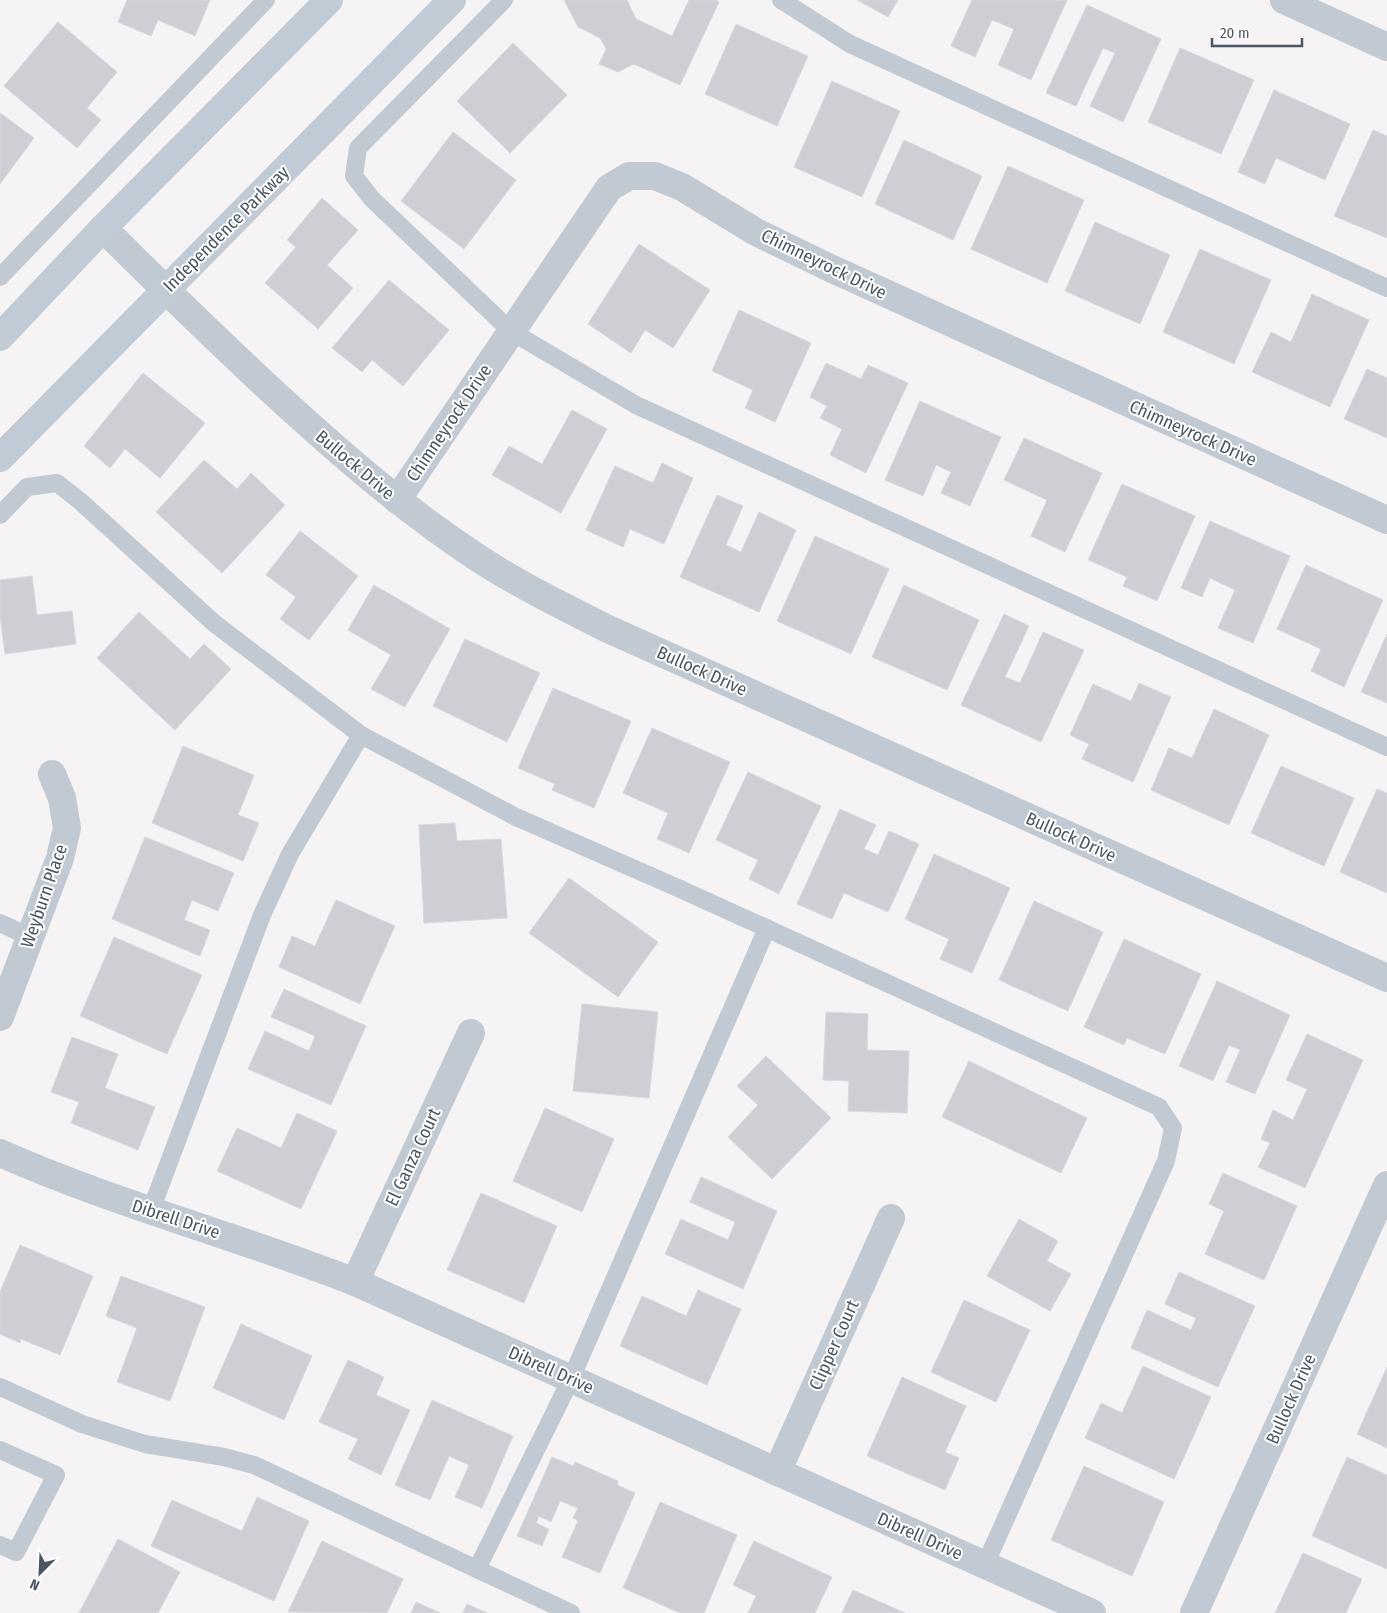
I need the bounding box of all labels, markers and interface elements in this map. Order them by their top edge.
scale bar [1212,15,1302,47]
text: 20 m [1220,24,1250,42]
street label: Independence Parkway [158,161,294,297]
street label: Chimneyrock Drive [758,224,890,304]
street label: Chimneyrock Drive [402,360,496,486]
street label: Chimneyrock Drive [1126,395,1260,471]
street label: Bullock Drive [311,426,399,505]
street label: Bullock Drive [653,641,751,701]
street label: Bullock Drive [1022,807,1120,867]
street label: Weyburn Place [16,841,72,951]
street label: El Ganza Court [381,1104,445,1210]
street label: Dibrell Drive [129,1194,223,1244]
street label: Clipper Court [804,1296,864,1394]
street label: Dibrell Drive [505,1341,597,1399]
street label: Bullock Drive [1261,1350,1321,1448]
street label: Dibrell Drive [874,1507,966,1565]
north arrow [15,1548,65,1598]
text: N [28,1575,42,1594]

